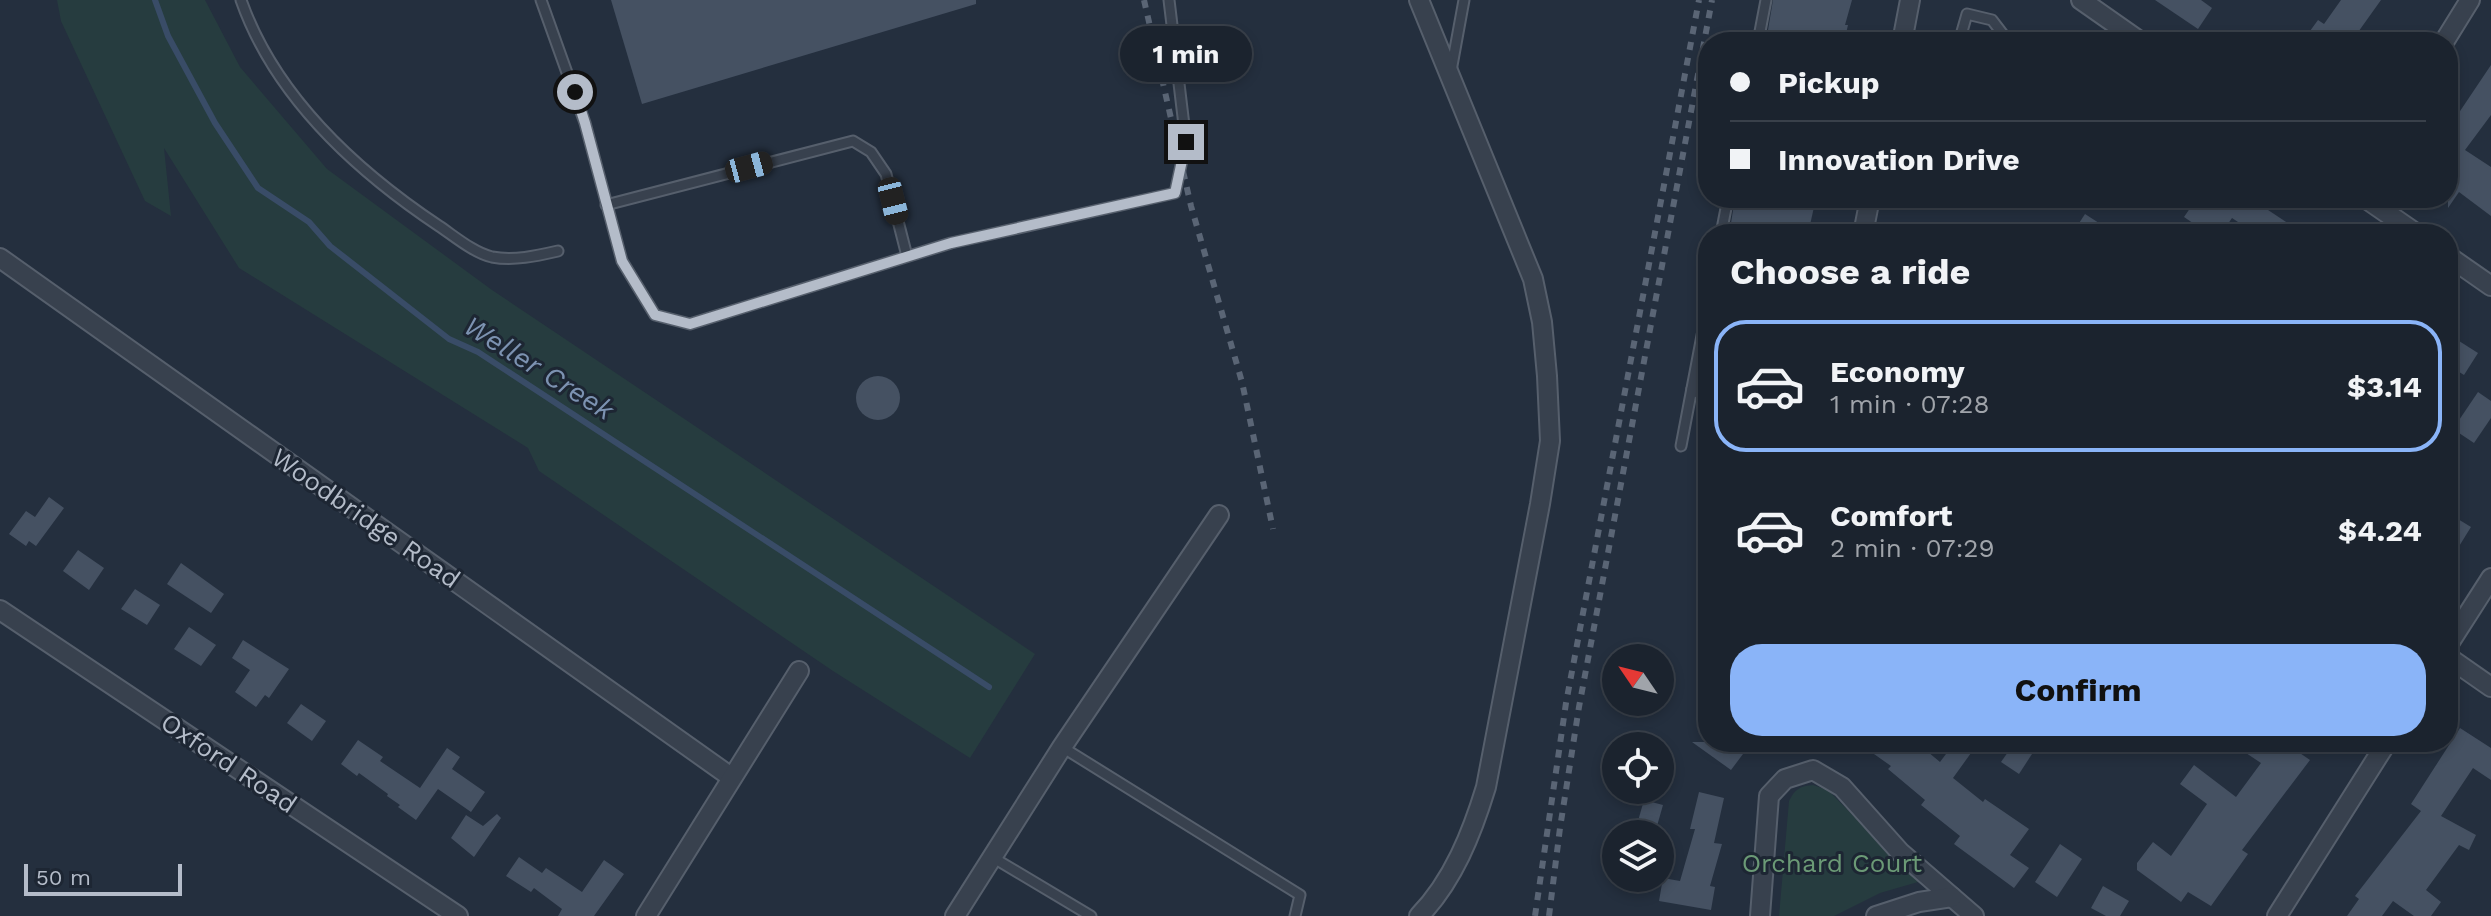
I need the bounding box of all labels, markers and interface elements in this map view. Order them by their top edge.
callout: 1 min [1120,26,1252,82]
text: 1 min [1153,39,1219,69]
text: Pickup [1778,65,1880,100]
route start [557,74,593,110]
route end [1168,124,1204,160]
text: Innovation Drive [1778,142,2020,177]
car [723,149,775,185]
car [876,175,910,227]
text: Choose a ride [1730,251,1970,293]
water label: Weller Creek [458,309,621,427]
icon: car [1734,350,1806,422]
text: Economy [1830,354,1965,389]
text: $3.14 [2347,369,2422,404]
text: 1 min · 07:28 [1830,389,1990,419]
street label: Woodbridge Road [266,442,466,594]
icon: car [1734,494,1806,566]
text: Comfort [1830,498,1952,533]
text: $4.24 [2338,513,2422,548]
text: 2 min · 07:29 [1830,533,1995,563]
north arrow [1602,644,1674,716]
map controls [1602,644,1674,892]
button: Confirm [1730,644,2426,736]
street label: Oxford Road [155,707,303,819]
button: locate [1602,732,1674,804]
button: layers [1602,820,1674,892]
park label: Orchard Court [1742,848,1922,878]
scale bar [24,860,182,896]
text: 50 m [36,865,91,890]

